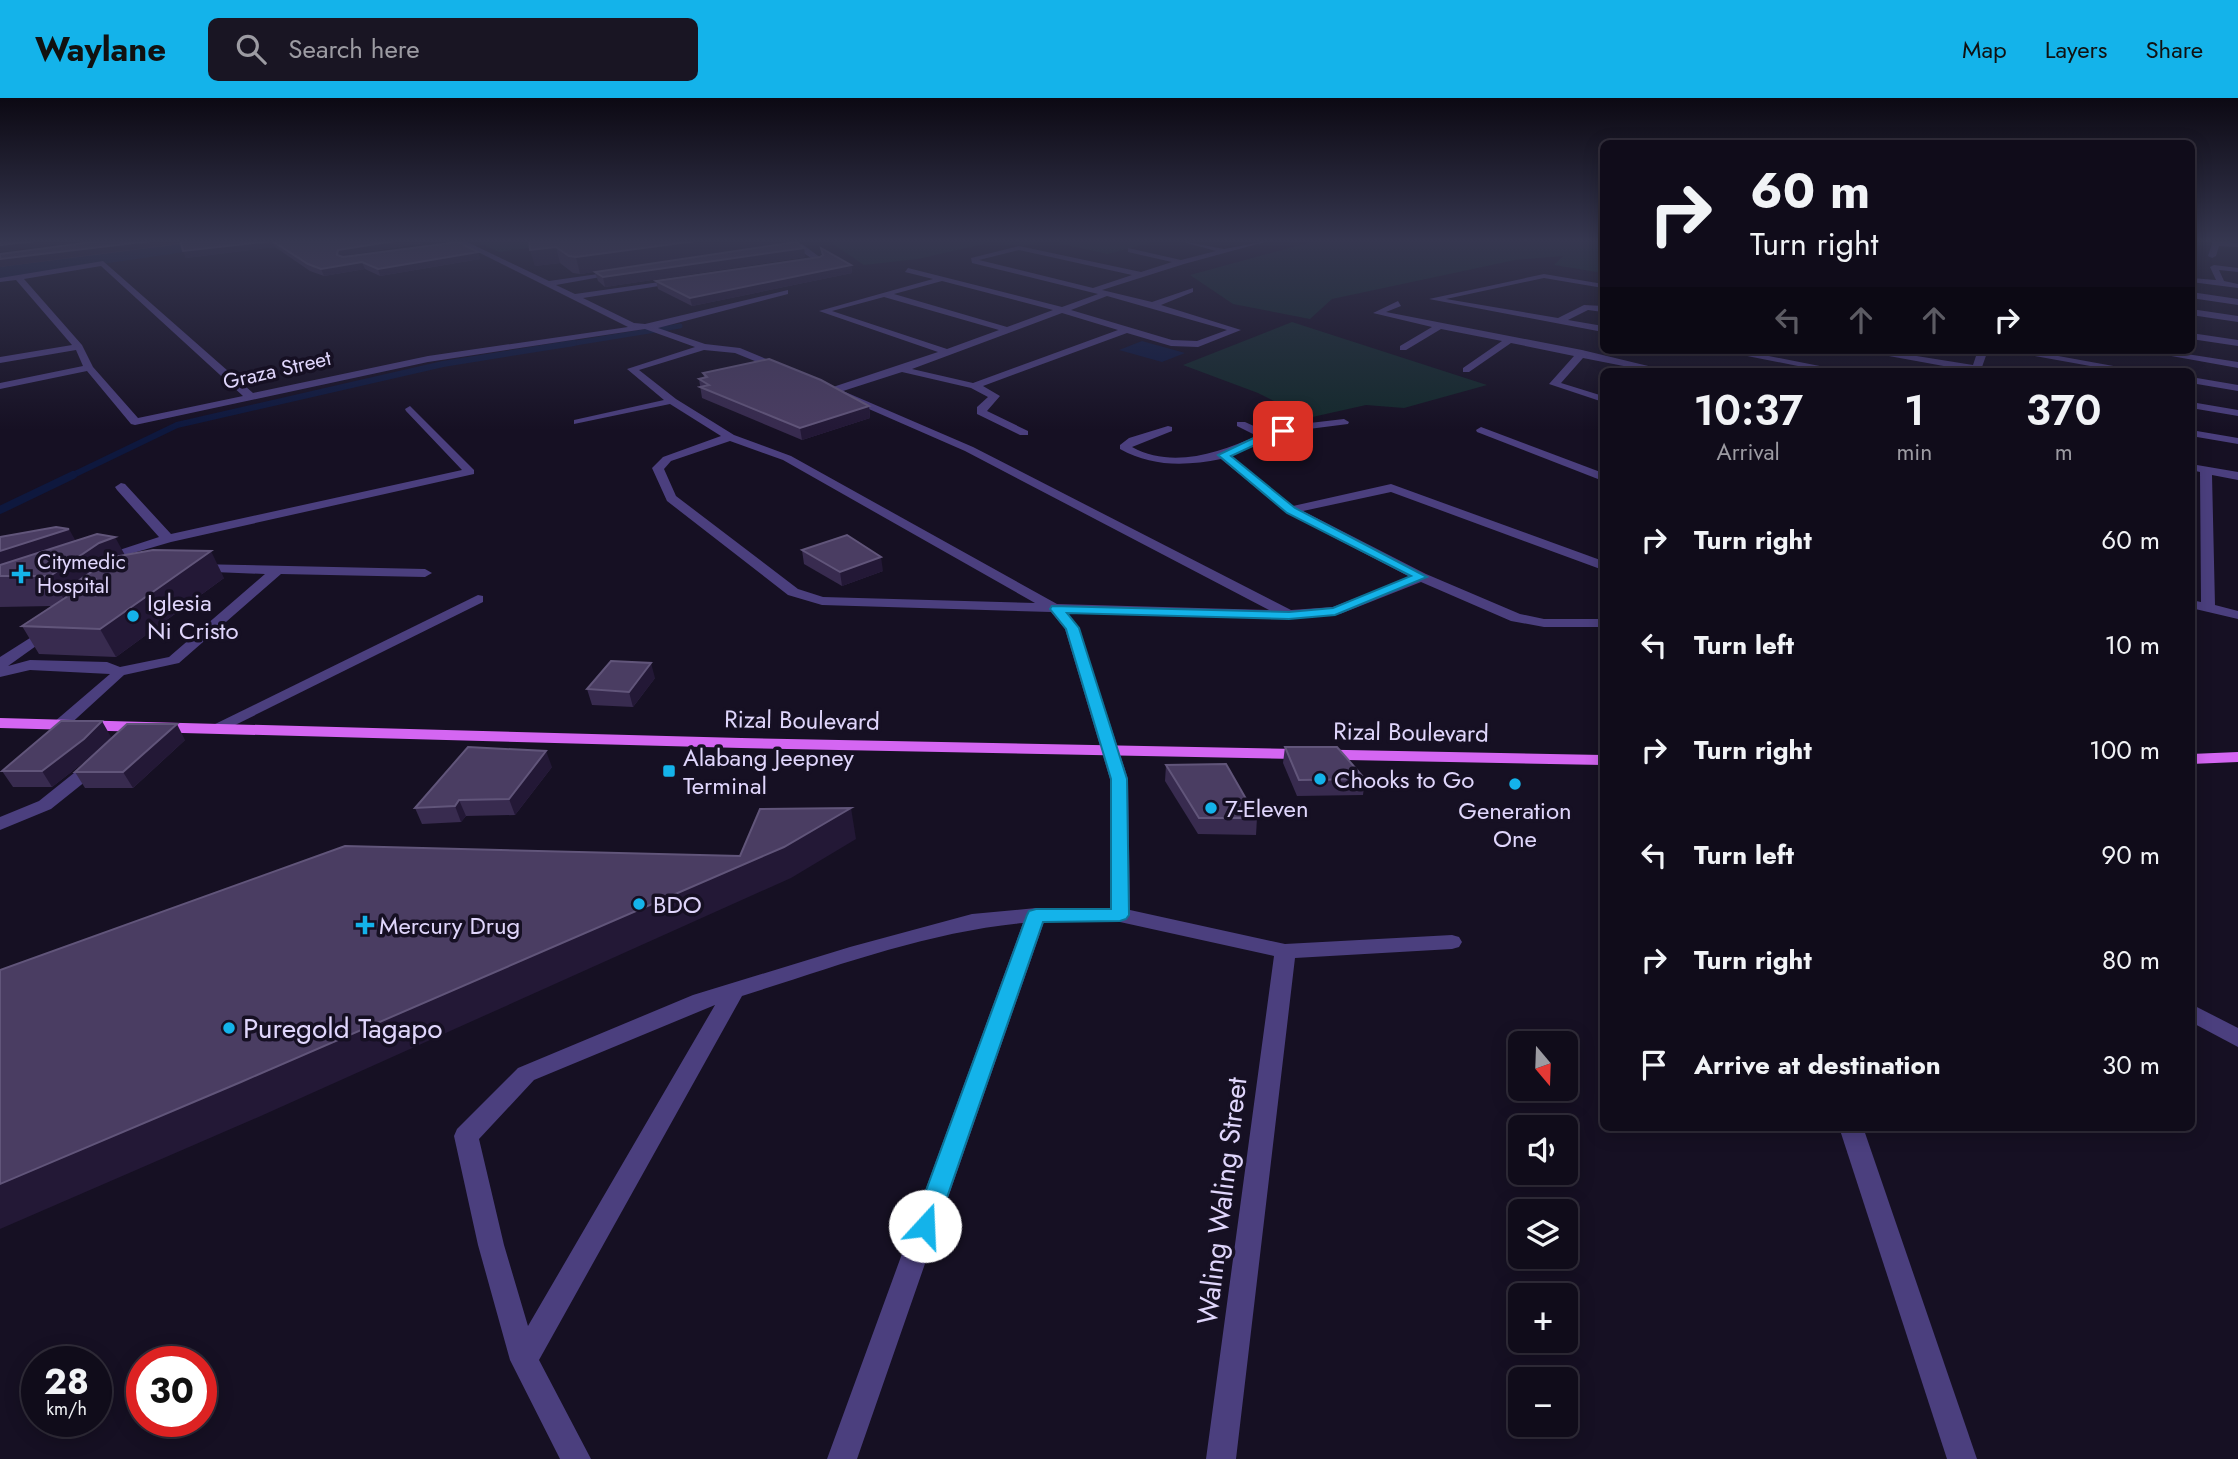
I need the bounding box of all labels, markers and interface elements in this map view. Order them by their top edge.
search box [208,18,698,81]
text: Waylane [35,26,166,73]
icon: search [232,30,270,68]
text: Search here [288,30,420,68]
text: Map [1962,32,2007,67]
text: Layers [2045,32,2107,67]
text: Share [2145,32,2203,67]
text: 60 m [1750,156,1870,226]
icon: right [1635,168,1726,259]
text: Turn right [1750,221,1879,267]
icon: left [1769,301,1807,339]
icon: ahead [1842,301,1880,339]
icon: ahead [1915,301,1953,339]
icon: right [1988,301,2026,339]
street label: Graza Street [220,343,334,397]
text: 10:37 [1693,380,1803,441]
text: 1 [1904,380,1925,441]
text: 370 [2026,380,2102,441]
pin [1253,401,1313,461]
icon: arrive [1264,412,1302,450]
text: Arrival [1716,435,1780,469]
text: min [1896,435,1932,469]
text: m [2055,435,2073,469]
icon: right [1635,521,1673,559]
text: Turn right [1694,521,1812,559]
text: 60 m [2101,521,2160,559]
place label: Citymedic Hospital [37,547,126,601]
marker: Citymedic Hospital [11,564,31,584]
place label: Iglesia Ni Cristo [147,585,239,648]
marker: Iglesia Ni Cristo [125,608,141,624]
icon: left [1635,626,1673,664]
text: Turn left [1694,626,1794,664]
text: 10 m [2105,626,2160,664]
street label: Rizal Boulevard [724,701,880,739]
street label: Rizal Boulevard [1333,713,1489,751]
icon: right [1635,731,1673,769]
text: Turn right [1694,731,1812,769]
text: 100 m [2089,731,2160,769]
place label: Alabang Jeepney Terminal [683,740,854,803]
place label: Chooks to Go [1334,762,1474,797]
marker: Alabang Jeepney Terminal [661,763,677,779]
marker: Chooks to Go [1312,771,1328,787]
marker: Generation One [1507,776,1523,792]
place label: 7-Eleven [1225,791,1309,826]
place label: Generation One [1458,793,1572,856]
marker: 7-Eleven [1203,800,1219,816]
icon: left [1635,836,1673,874]
text: Turn left [1694,836,1794,874]
text: 90 m [2101,836,2160,874]
place label: BDO [653,887,702,922]
marker: BDO [631,896,647,912]
place label: Mercury Drug [379,908,520,943]
marker: Mercury Drug [357,917,373,933]
icon: right [1635,941,1673,979]
text: Turn right [1694,941,1812,979]
text: 80 m [2102,941,2160,979]
place label: Puregold Tagapo [243,1008,443,1049]
marker: Puregold Tagapo [221,1020,237,1036]
north arrow [1508,1031,1578,1101]
map controls [1508,1031,1578,1437]
icon: arrive [1635,1046,1673,1084]
text: Arrive at destination [1694,1046,1941,1084]
text: 30 m [2102,1046,2160,1084]
street label: Waling Waling Street [1186,1075,1258,1327]
button: sound [1508,1115,1578,1185]
position arrow [888,1189,962,1263]
button: layers [1508,1199,1578,1269]
button: + [1508,1283,1578,1353]
speed limit sign: 30 [126,1346,217,1437]
text: 28 [44,1357,89,1407]
button: − [1508,1367,1578,1437]
text: km/h [46,1396,87,1422]

